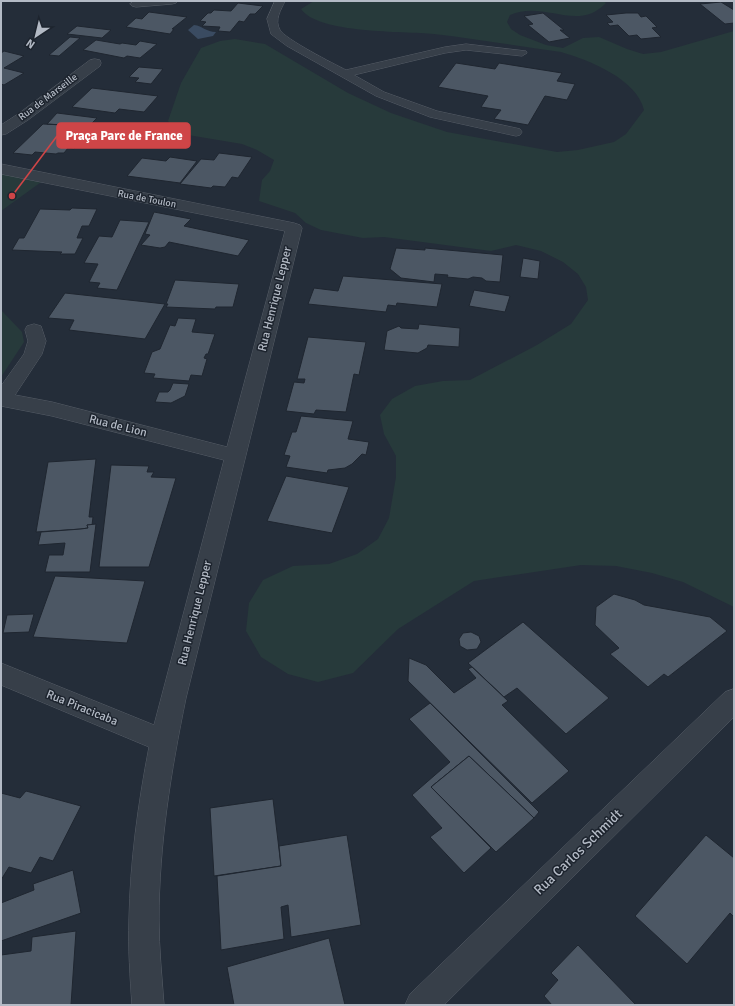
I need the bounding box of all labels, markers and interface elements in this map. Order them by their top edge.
north arrow [16,16,56,56]
text: N [24,36,37,51]
street label: Rua de Marseille [16,71,80,123]
callout: Praça Parc de France [57,123,190,148]
text: Praça Parc de France [65,128,183,144]
street label: Rua de Toulon [117,187,177,211]
street label: Rua Henrique Lepper [255,245,295,353]
street label: Rua de Lion [87,412,149,440]
street label: Rua Henrique Lepper [175,559,215,667]
street label: Rua Piracicaba [44,687,120,729]
street label: Rua Carlos Schmidt [530,805,626,899]

